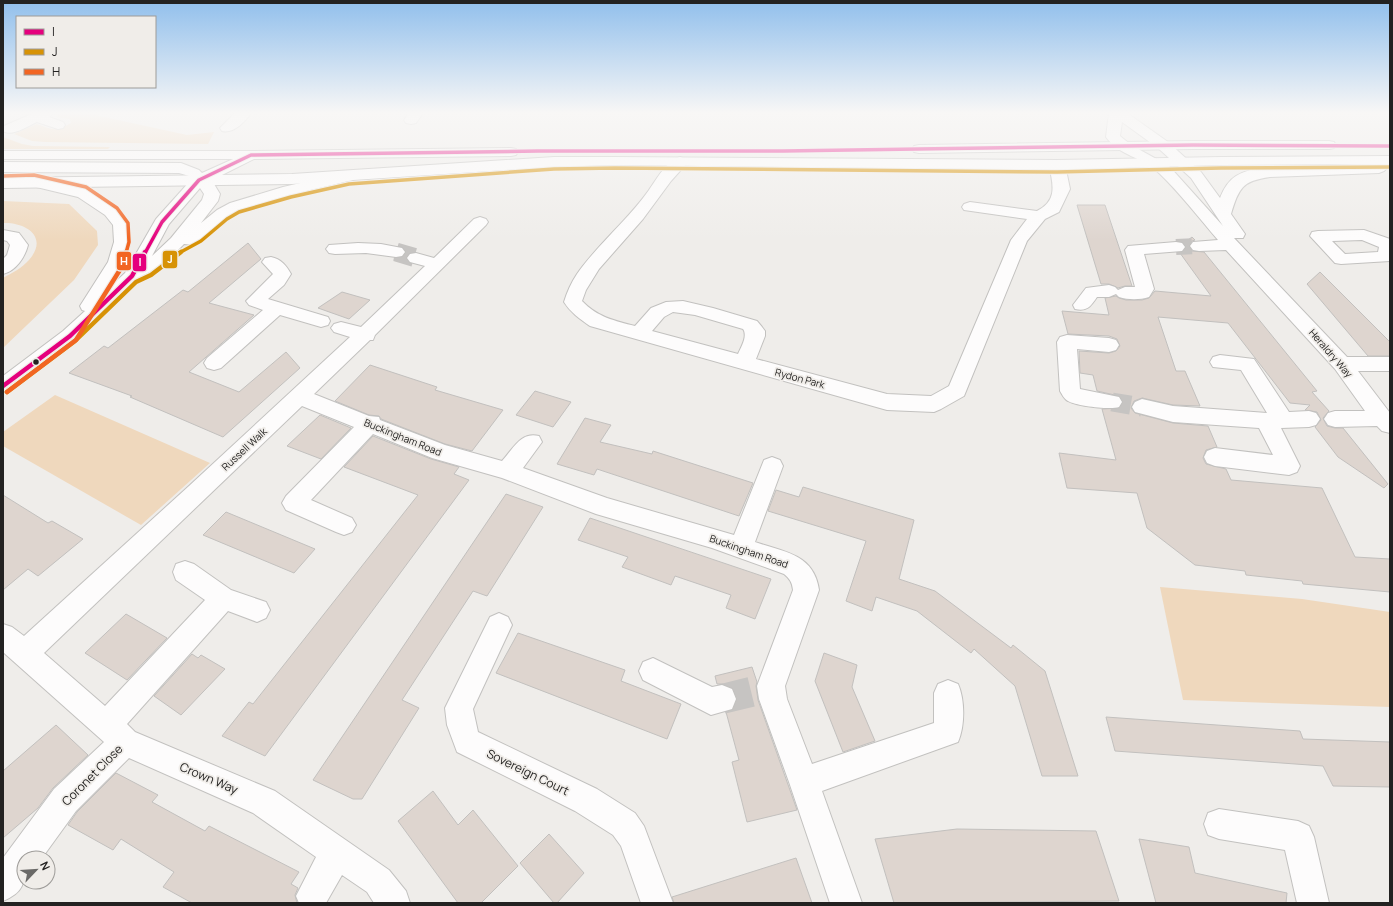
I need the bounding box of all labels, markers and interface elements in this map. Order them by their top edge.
legend [16,16,156,88]
text: I [52,23,55,40]
text: J [52,43,58,60]
text: H [52,63,60,80]
line badge: J [162,250,178,269]
line badge: H [116,251,132,271]
text: J [167,251,173,266]
text: H [120,253,128,268]
line badge: I [132,253,147,272]
text: I [138,254,142,269]
street label: Heraldry Way [1306,326,1356,381]
unlabelled marker [31,357,41,367]
street label: Rydon Park [774,365,827,392]
street label: Buckingham Road [362,415,444,459]
street label: Russell Walk [218,424,270,474]
street label: Buckingham Road [708,531,790,571]
street label: Coronet Close [58,741,126,809]
street label: Sovereign Court [484,745,572,799]
street label: Crown Way [177,758,241,798]
north arrow [16,850,56,890]
text: N [37,859,54,872]

